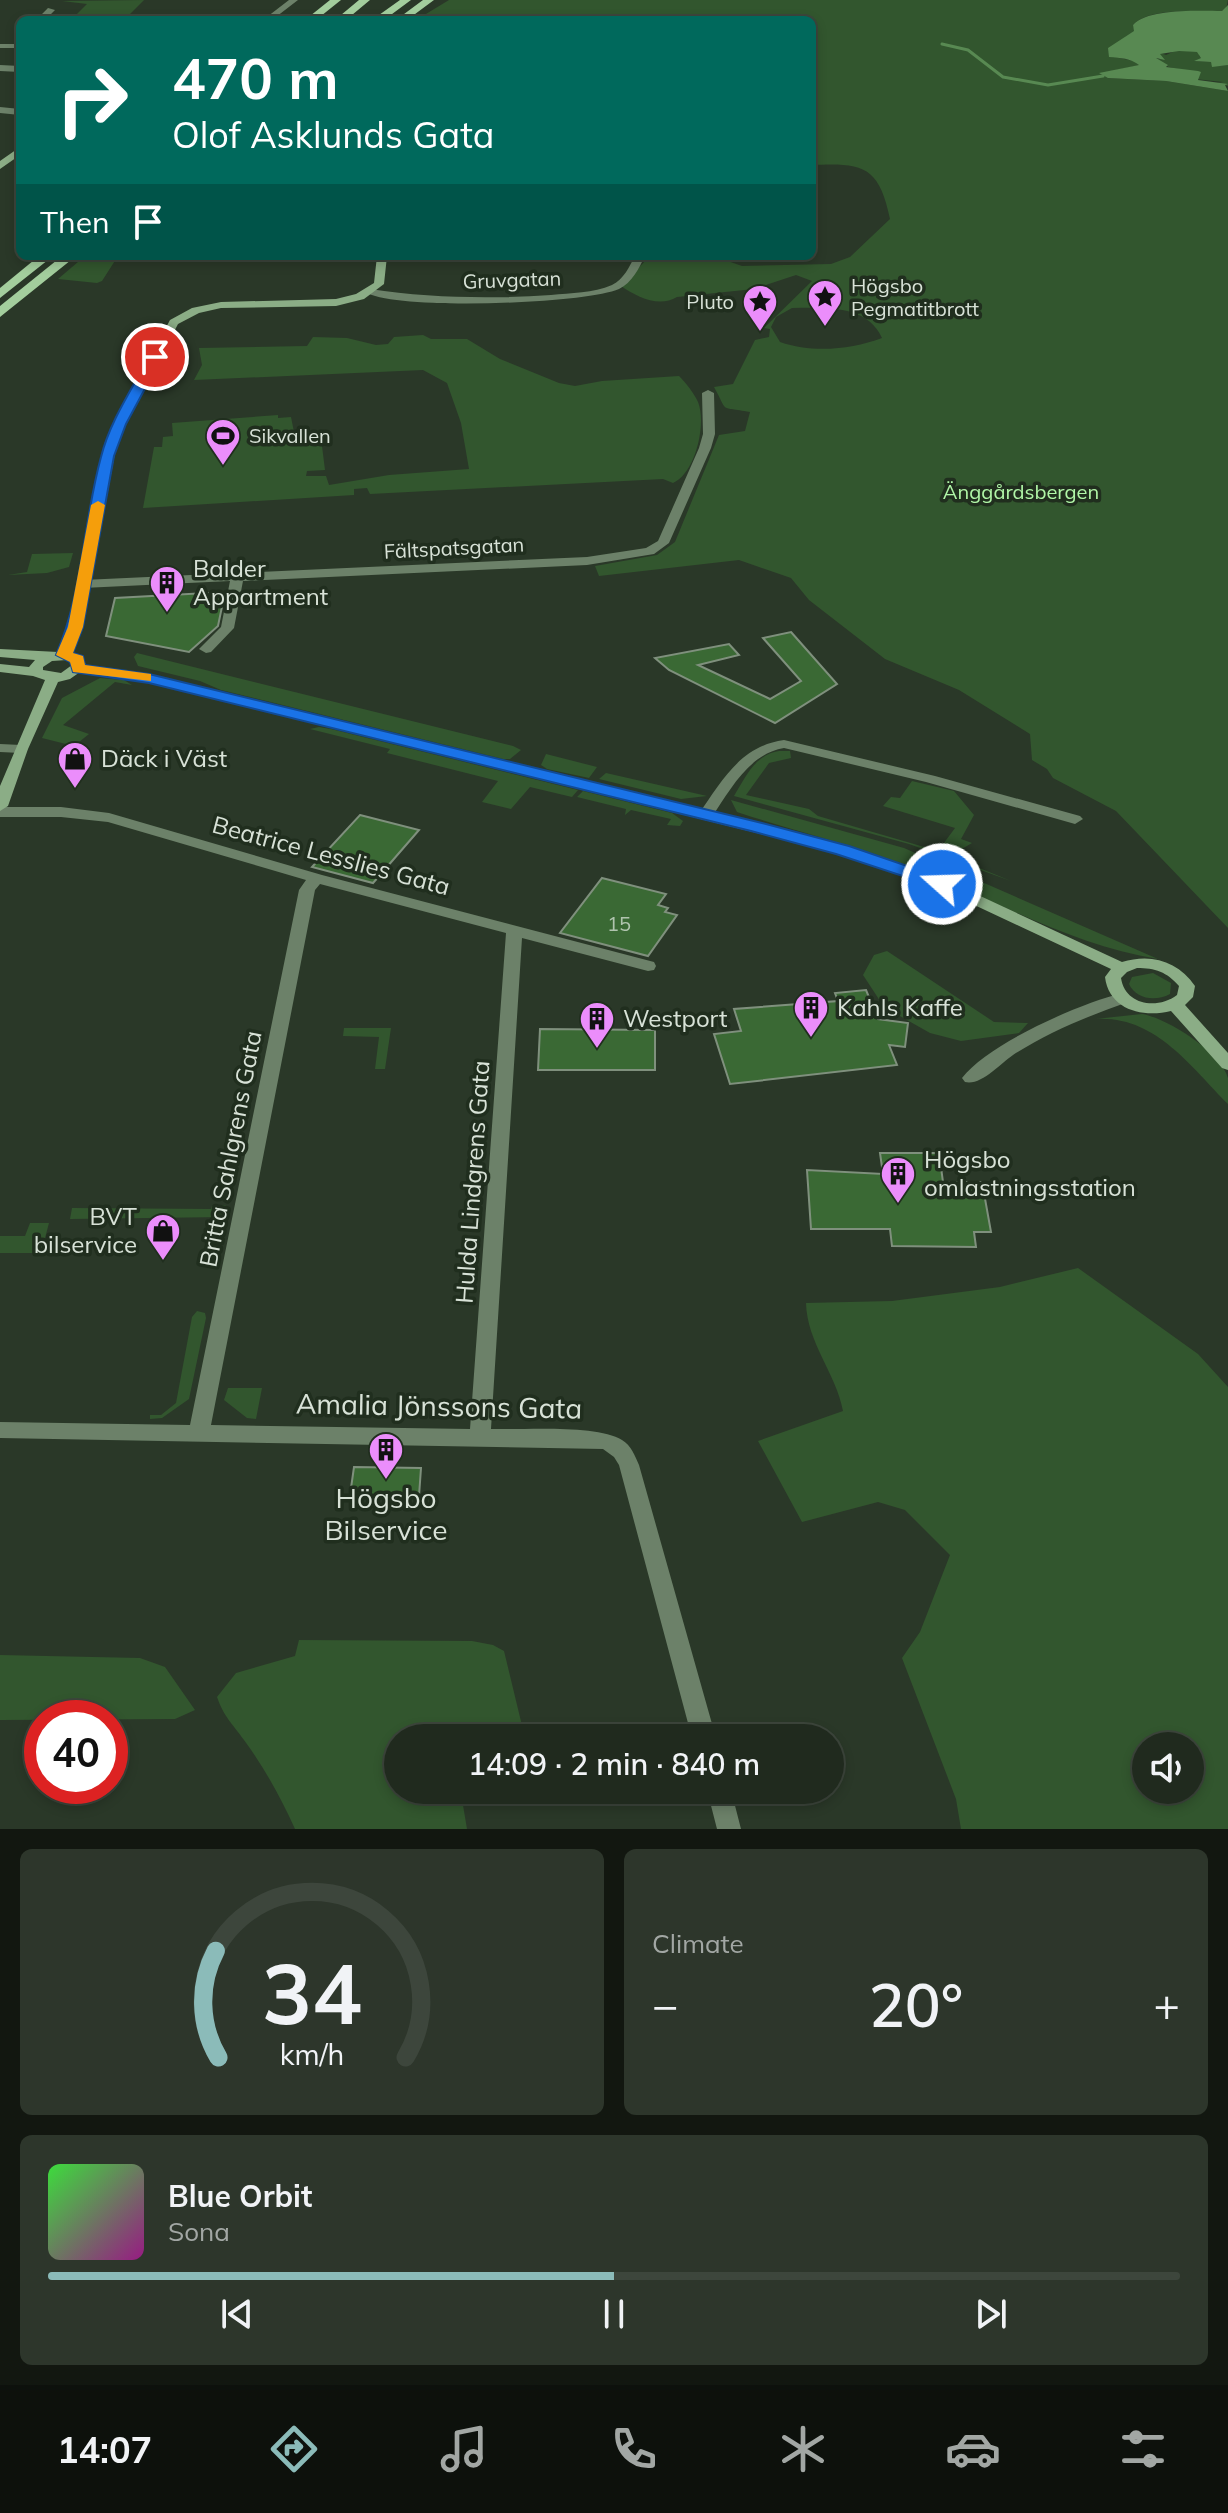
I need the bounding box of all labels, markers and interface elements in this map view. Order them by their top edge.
text: 470 m [172,43,339,113]
icon: right [40,48,144,152]
text: Olof Asklunds Gata [172,112,494,157]
icon: arrive [126,200,170,244]
text: Then [40,203,110,241]
street label: Gruvgatan [462,265,562,294]
place label: Högsbo Pegmatitbrott [851,273,979,321]
place icon: Högsbo Pegmatitbrott [806,278,844,328]
place icon: Pluto [741,283,779,333]
place label: Pluto [686,289,734,314]
pin [121,323,189,391]
icon: arrive [133,335,177,379]
sports icon: Sikvallen [204,417,242,467]
place label: Sikvallen [249,423,331,448]
park label: Änggårdsbergen [943,479,1099,504]
street label: Fältspatsgatan [383,531,525,564]
place label: Balder Appartment [193,553,328,611]
building icon: Balder Appartment [148,564,186,614]
shop icon: Däck i Väst [56,740,94,790]
place label: Däck i Väst [101,743,227,773]
street label: Beatrice Lesslies Gata [209,809,453,901]
position arrow [900,842,984,926]
house number: 15 [607,911,631,936]
building icon: Kahls Kaffe [792,989,830,1039]
place label: Kahls Kaffe [837,992,963,1022]
building icon: Westport [578,1000,616,1050]
place label: Westport [623,1003,727,1033]
street label: Britta Sahlgrens Gata [192,1028,268,1270]
street label: Hulda Lindgrens Gata [449,1060,495,1304]
place label: Högsbo omlastningsstation [924,1144,1136,1202]
building icon: Högsbo omlastningsstation [879,1155,917,1205]
place label: BVT bilservice [34,1201,138,1259]
shop icon: BVT bilservice [144,1212,182,1262]
street label: Amalia Jönssons Gata [296,1386,582,1425]
building icon: Högsbo Bilservice [367,1431,405,1481]
place label: Högsbo Bilservice [325,1480,447,1547]
speed limit sign: 40 [24,1700,128,1804]
map controls [1132,1732,1204,1804]
button: sound [1132,1732,1204,1804]
text: 14:09 · 2 min · 840 m [468,1745,760,1783]
text: Climate [652,1927,744,1960]
text: 34 [262,1940,362,2045]
text: 20° [869,1967,963,2042]
text: − [652,1977,678,2032]
text: + [1154,1977,1180,2032]
text: km/h [280,2036,344,2072]
text: Blue Orbit [168,2177,312,2215]
text: Sona [168,2215,230,2248]
icon: previous [215,2292,259,2336]
icon: pause [592,2292,636,2336]
icon: next [969,2292,1013,2336]
icon: directions [266,2421,322,2477]
icon: music [436,2421,492,2477]
icon: phone [606,2421,662,2477]
icon: climate [775,2421,831,2477]
icon: car [945,2421,1001,2477]
icon: filters [1115,2421,1171,2477]
text: 14:07 [57,2427,152,2472]

